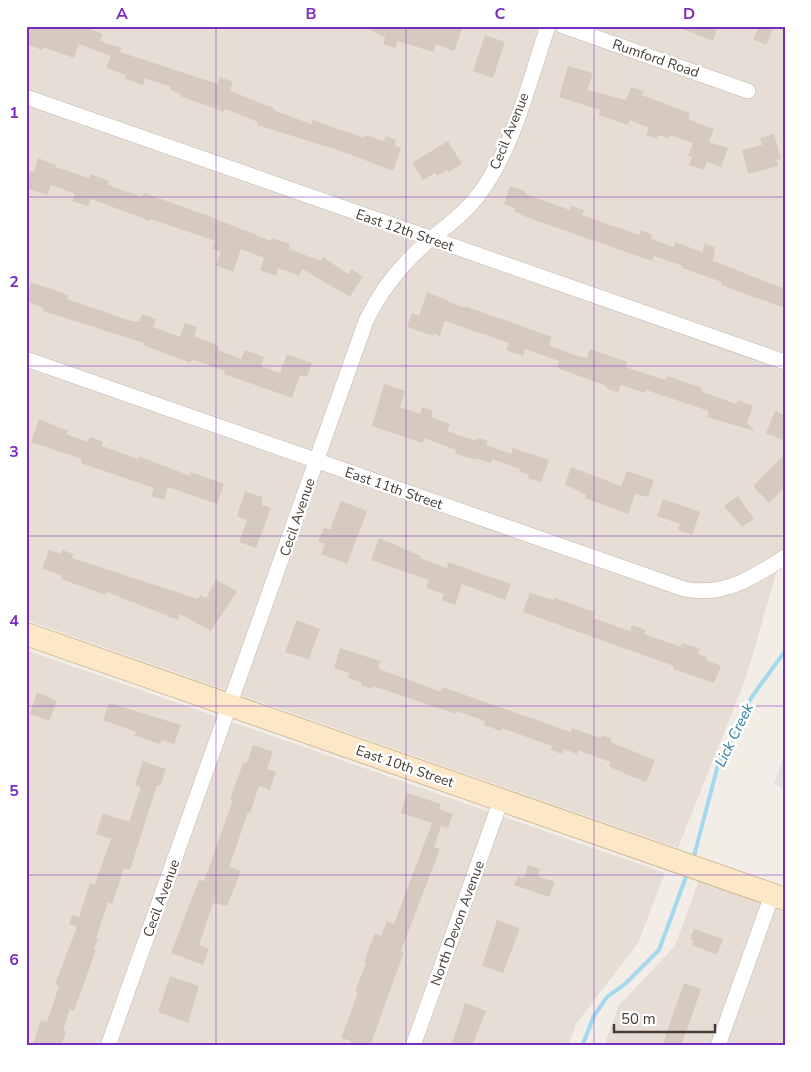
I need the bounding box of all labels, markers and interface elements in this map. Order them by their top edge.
text: A [116,3,128,25]
text: B [305,3,317,25]
text: C [495,3,506,25]
text: D [683,3,695,25]
street label: Rumford Road [610,35,702,82]
street label: Cecil Avenue [485,90,534,173]
text: 1 [9,102,19,124]
street label: East 12th Street [353,205,456,256]
text: 2 [9,271,19,293]
text: 3 [9,441,19,463]
street label: East 11th Street [342,463,445,514]
street label: Cecil Avenue [275,476,320,559]
text: 4 [9,610,19,632]
water label: Lick Creek [710,699,758,770]
street label: East 10th Street [353,741,456,792]
text: 5 [9,780,19,802]
street label: Cecil Avenue [139,857,184,940]
street label: North Devon Avenue [426,858,489,988]
text: 6 [9,949,19,971]
scale bar [614,1002,715,1034]
text: 50 m [621,1009,656,1029]

